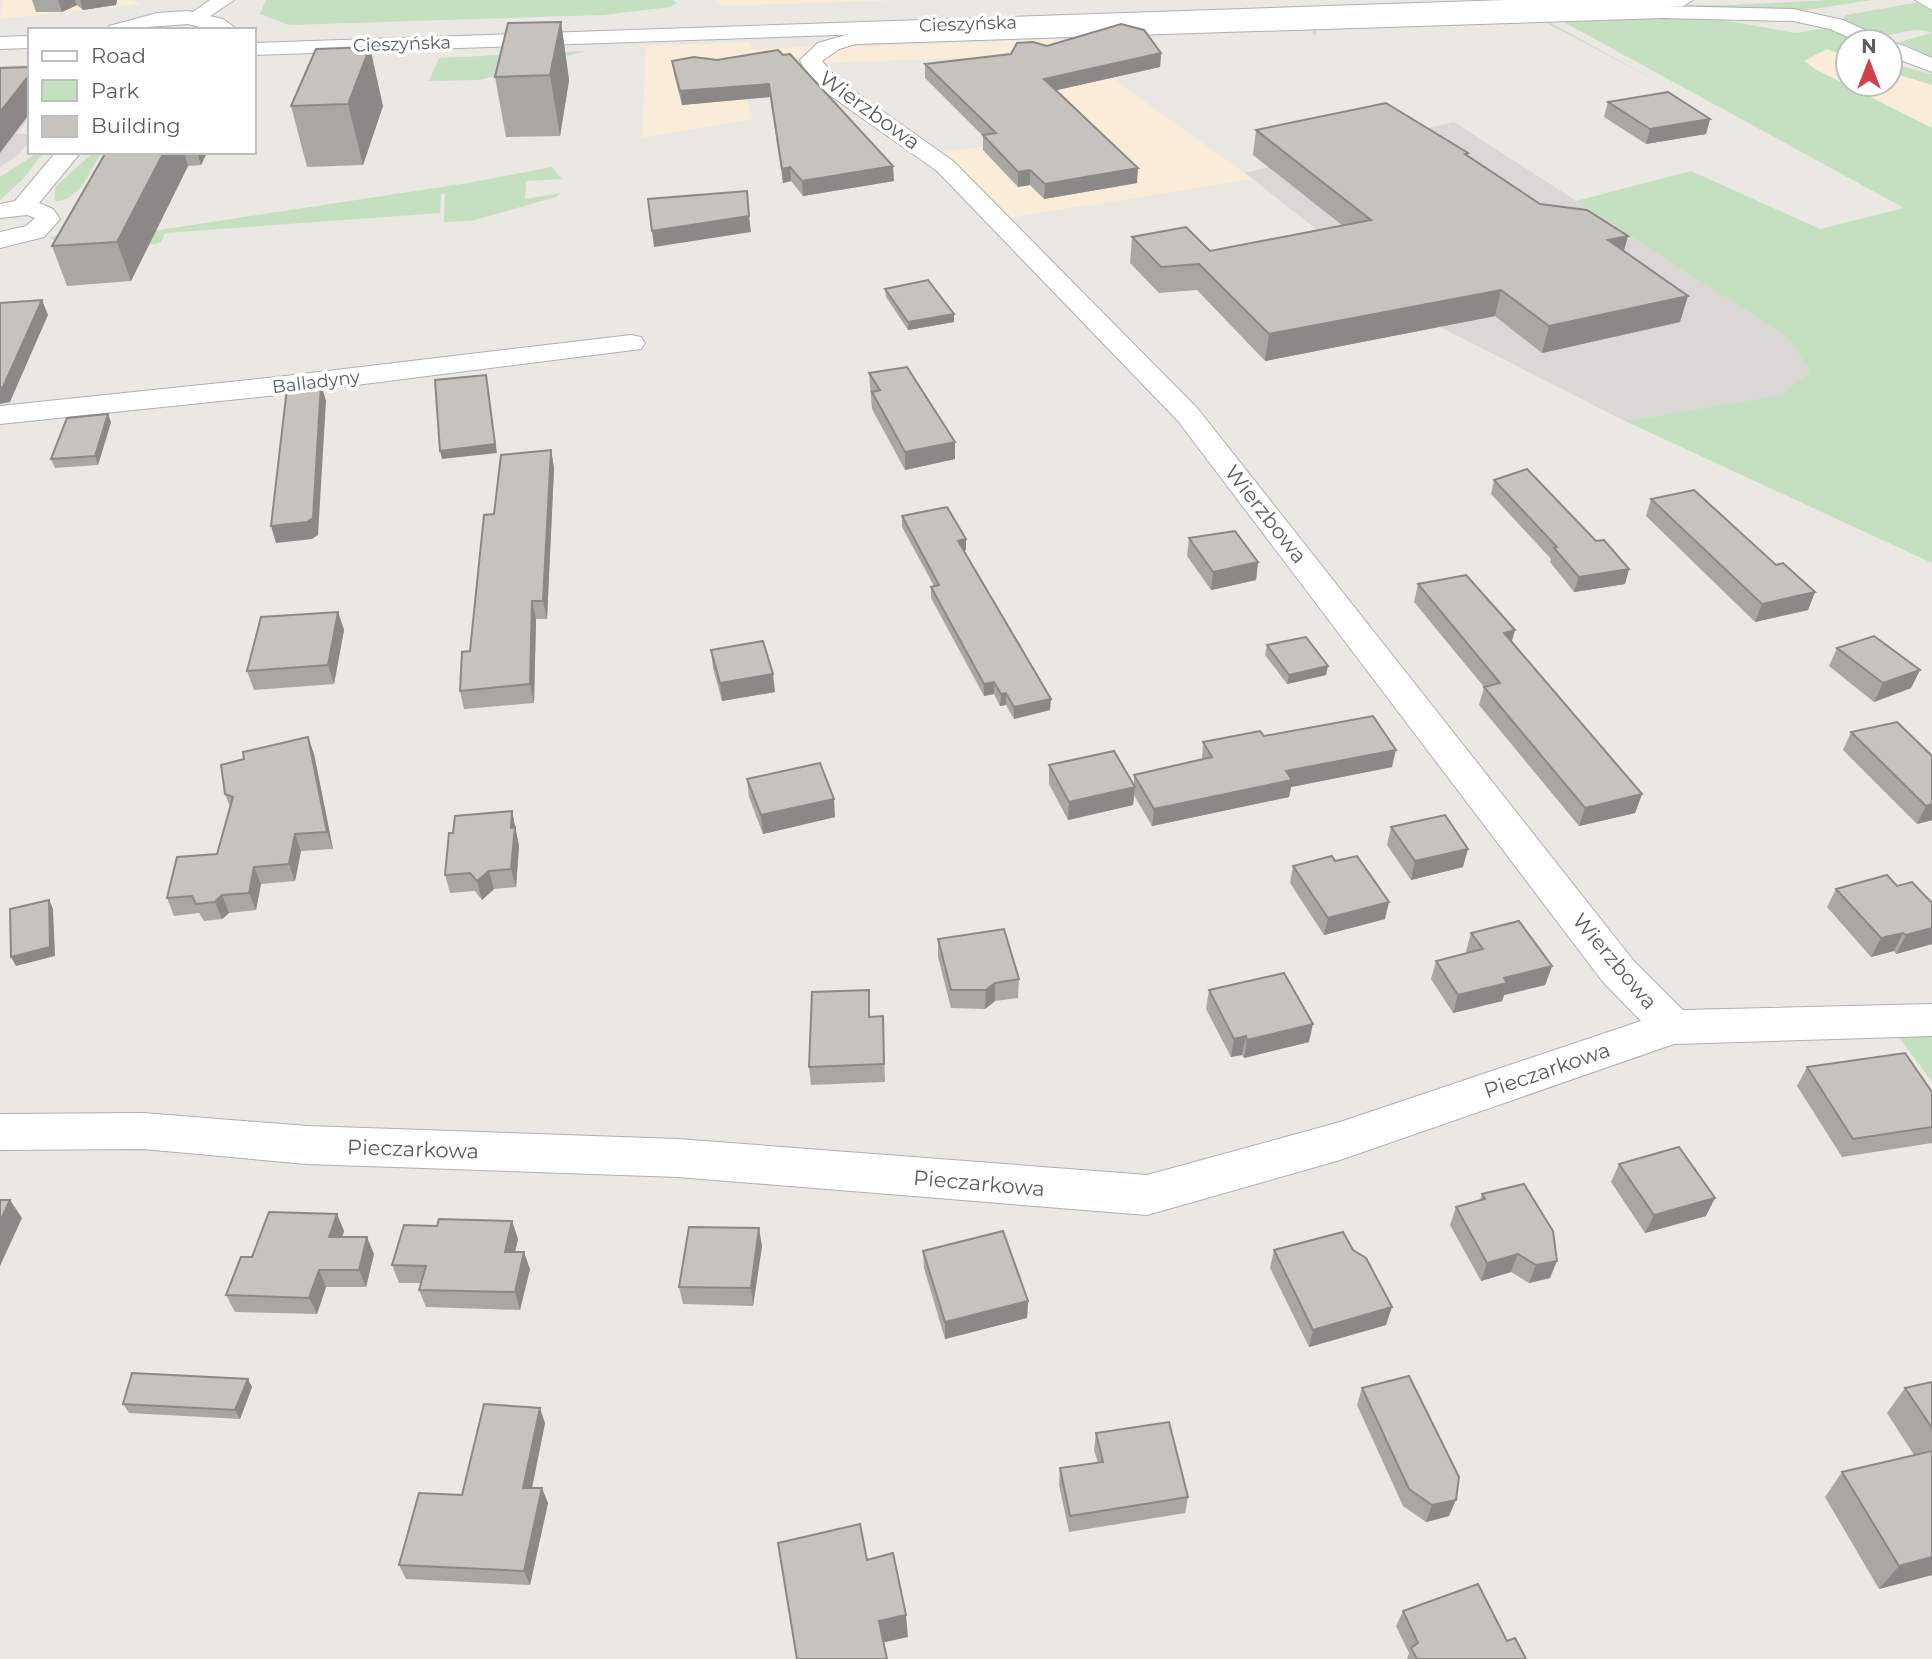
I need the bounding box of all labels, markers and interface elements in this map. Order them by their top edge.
street label: Cieszyńska [919,11,1017,37]
legend [28,28,256,154]
north arrow [1834,28,1904,98]
street label: Cieszyńska [353,31,451,57]
text: N [1861,35,1877,58]
text: Road [91,43,146,68]
street label: Wierzbowa [815,65,925,155]
text: Park [91,78,139,103]
text: Building [91,113,181,138]
street label: Balladyny [271,366,361,398]
street label: Wierzbowa [1220,460,1312,568]
street label: Wierzbowa [1568,908,1662,1014]
street label: Pieczarkowa [1481,1037,1613,1103]
street label: Pieczarkowa [347,1134,479,1164]
street label: Pieczarkowa [912,1165,1046,1201]

